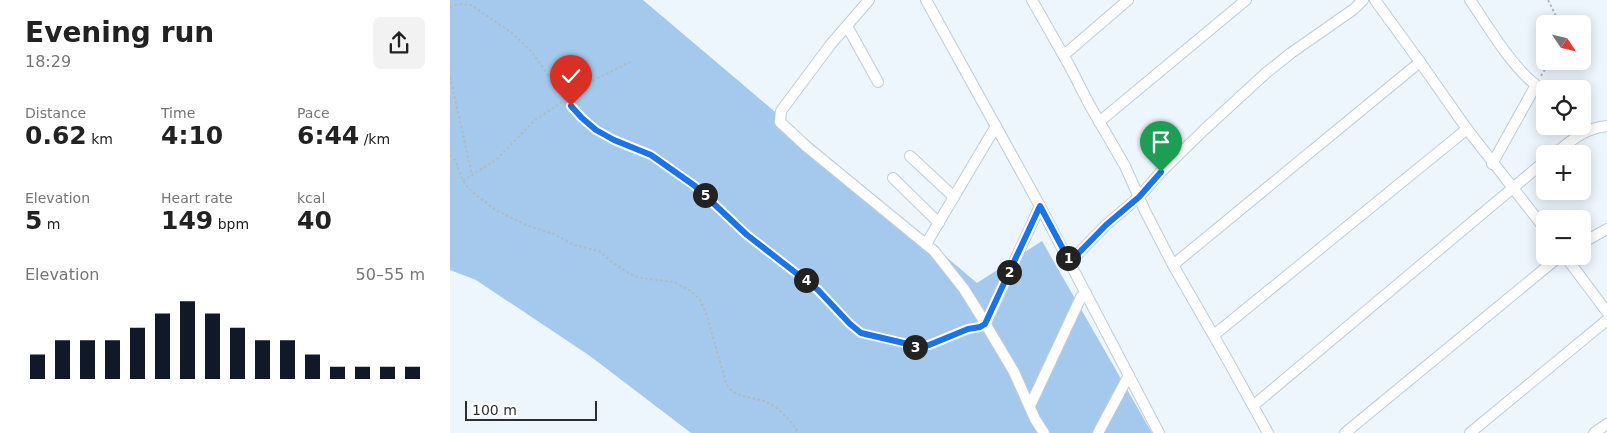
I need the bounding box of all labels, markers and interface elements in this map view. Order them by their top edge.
north arrow [1536,15,1591,70]
map controls [1536,15,1591,265]
text: Evening run [25,16,214,49]
button: share [373,17,425,69]
text: 18:29 [25,52,71,71]
pin [550,55,592,106]
icon: check [557,62,585,90]
button: locate [1536,80,1591,135]
text: Distance [25,105,86,121]
text: Time [161,105,195,121]
text: Pace [297,105,330,121]
text: 0.62 [25,121,87,150]
text: 4:10 [161,121,223,150]
text: 6:44 [297,121,359,150]
pin [1140,121,1182,172]
icon: arrive [1147,128,1175,156]
text: km [87,131,113,147]
text: /km [359,131,390,147]
button: + [1536,145,1591,200]
pin: 5 [692,182,718,208]
text: 5 [701,187,710,203]
text: Elevation [25,190,90,206]
text: Heart rate [161,190,233,206]
text: kcal [297,190,325,206]
text: 5 [25,206,42,235]
text: 149 [161,206,213,235]
text: 40 [297,206,332,235]
button: − [1536,210,1591,265]
text: m [42,216,61,232]
text: bpm [213,216,249,232]
pin: 1 [1056,246,1080,270]
text: 1 [1064,250,1073,266]
pin: 2 [996,260,1022,284]
text: 2 [1005,264,1014,280]
text: Elevation [25,265,99,284]
text: 50–55 m [356,265,425,284]
pin: 4 [794,268,818,292]
text: 4 [802,272,811,288]
pin: 3 [902,334,928,360]
text: 3 [911,339,920,355]
scale bar [465,398,598,421]
text: 100 m [472,402,517,418]

